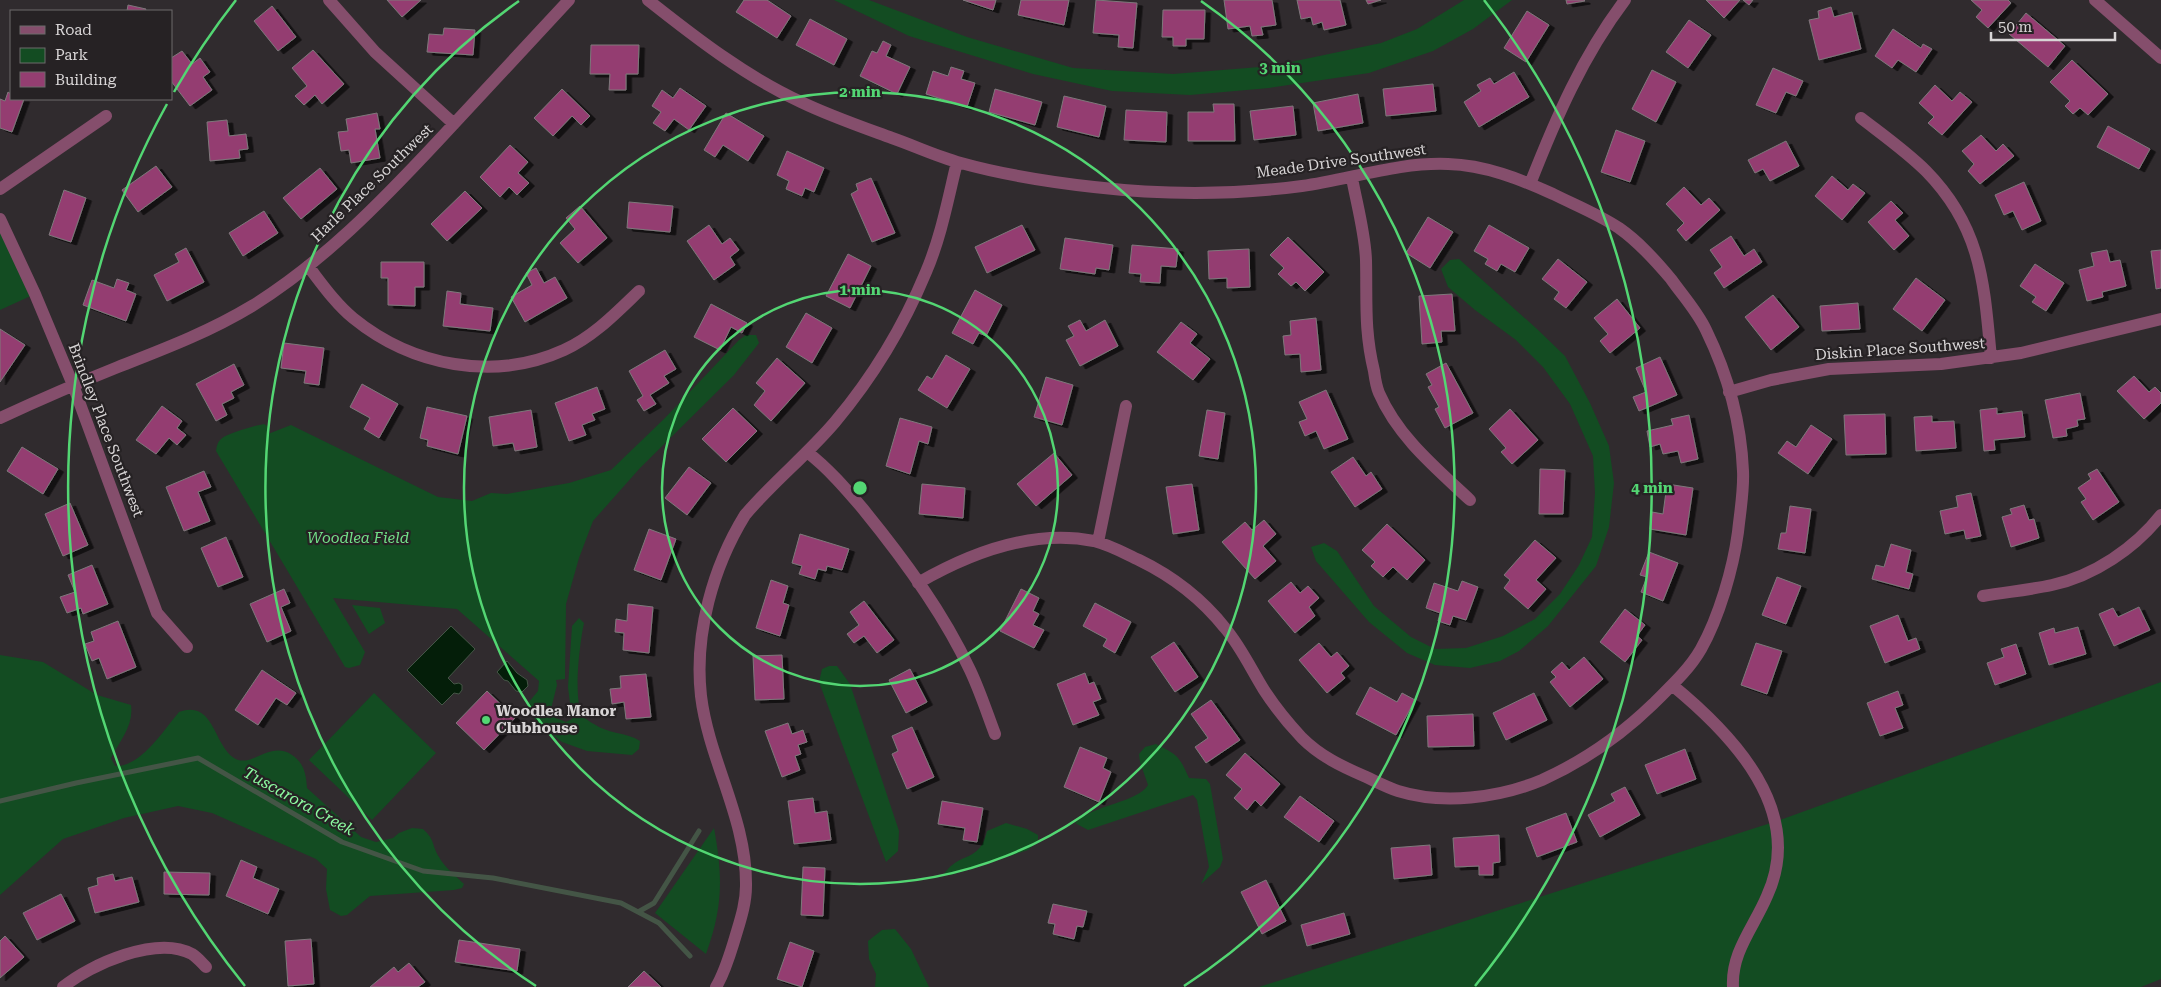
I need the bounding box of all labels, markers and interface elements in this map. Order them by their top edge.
legend [10,10,172,100]
scale bar [1991,10,2115,42]
text: 50 m [1998,18,2033,36]
text: Road [55,21,92,39]
text: Park [55,46,89,64]
text: 3 min [1259,59,1301,77]
text: Building [55,71,117,89]
text: 2 min [839,83,881,101]
street label: Harle Place Southwest [307,120,437,246]
street label: Meade Drive Southwest [1255,140,1427,182]
text: 1 min [839,281,881,299]
street label: Diskin Place Southwest [1814,334,1986,364]
street label: Brindley Place Southwest [65,341,148,520]
centre of rings [851,479,869,497]
text: 4 min [1631,479,1673,497]
park label: Woodlea Field [307,529,409,547]
place label: Woodlea Manor Clubhouse [496,702,616,737]
marker: Woodlea Manor Clubhouse [480,714,492,726]
water label: Tuscarora Creek [240,763,358,840]

